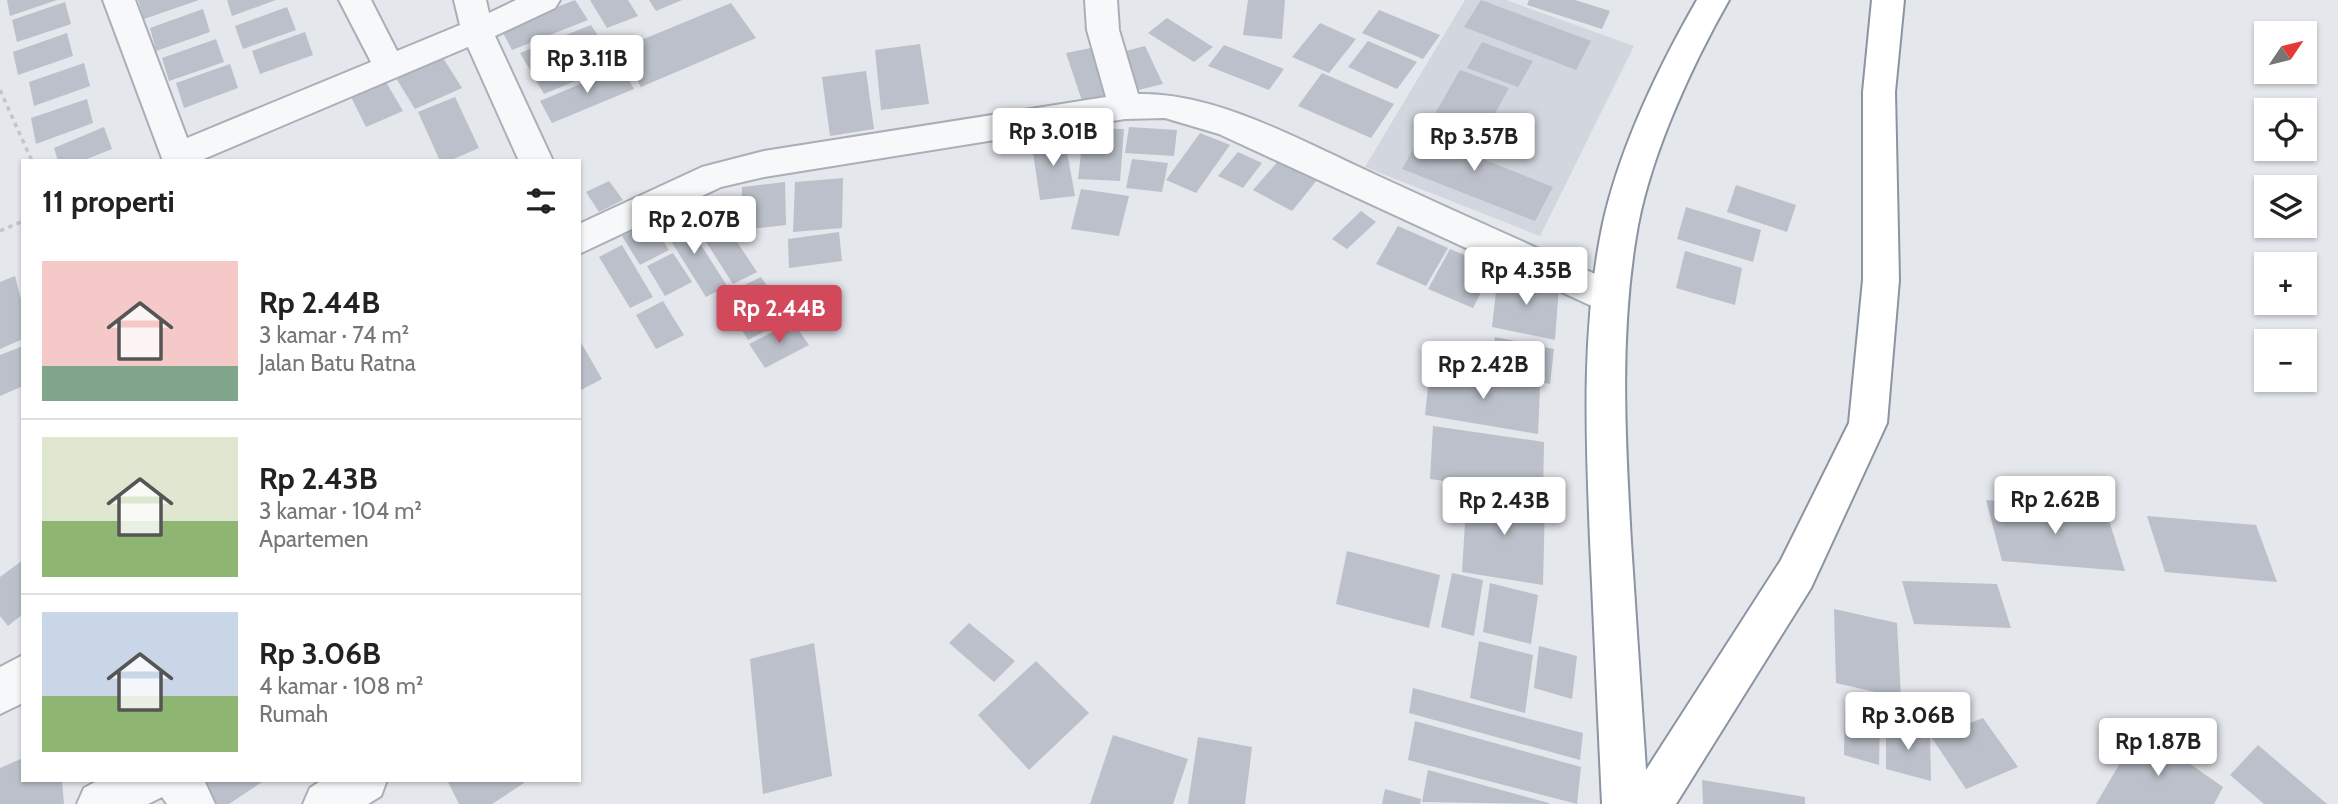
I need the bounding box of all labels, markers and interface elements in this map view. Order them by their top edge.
north arrow [2254,21,2317,84]
map controls [2254,21,2317,392]
pin: Rp 3.11B [515,36,659,95]
text: Rp 3.11B [546,44,628,72]
button: locate [2254,98,2317,161]
pin: Rp 3.01B [981,108,1125,168]
pin: Rp 3.57B [1402,114,1546,173]
text: Rp 3.01B [1009,117,1097,145]
text: Rp 3.57B [1430,122,1518,150]
button: layers [2254,175,2317,238]
icon: filters [522,182,560,220]
text: 11 properti [42,183,175,220]
pin: Rp 2.07B [622,196,766,256]
text: Rp 2.07B [648,205,740,233]
pin: Rp 4.35B [1454,247,1598,307]
button: + [2254,252,2317,315]
text: Rp 4.35B [1480,256,1572,284]
text: Rp 2.44B [259,284,380,321]
pin: Rp 2.44B [707,286,851,345]
icon: home [98,289,182,373]
text: Rp 2.44B [733,294,825,322]
text: 3 kamar · 74 m² [259,321,409,349]
button: − [2254,329,2317,392]
pin: Rp 2.42B [1411,342,1555,401]
text: Jalan Batu Ratna [259,349,416,377]
text: Rp 2.42B [1438,350,1528,378]
text: Rp 2.43B [259,460,378,497]
icon: home [98,465,182,549]
pin: Rp 2.62B [1983,476,2127,536]
pin: Rp 2.43B [1432,477,1576,537]
text: Rp 2.62B [2010,485,2100,513]
text: Rp 2.43B [1459,486,1549,514]
text: 3 kamar · 104 m² [259,497,422,525]
text: Apartemen [259,525,369,553]
text: Rp 3.06B [259,635,381,672]
icon: home [98,640,182,724]
text: 4 kamar · 108 m² [259,672,423,700]
pin: Rp 3.06B [1836,692,1980,752]
text: Rumah [259,700,328,728]
text: Rp 3.06B [1861,701,1955,729]
pin: Rp 1.87B [2086,718,2230,778]
text: Rp 1.87B [2115,727,2201,755]

